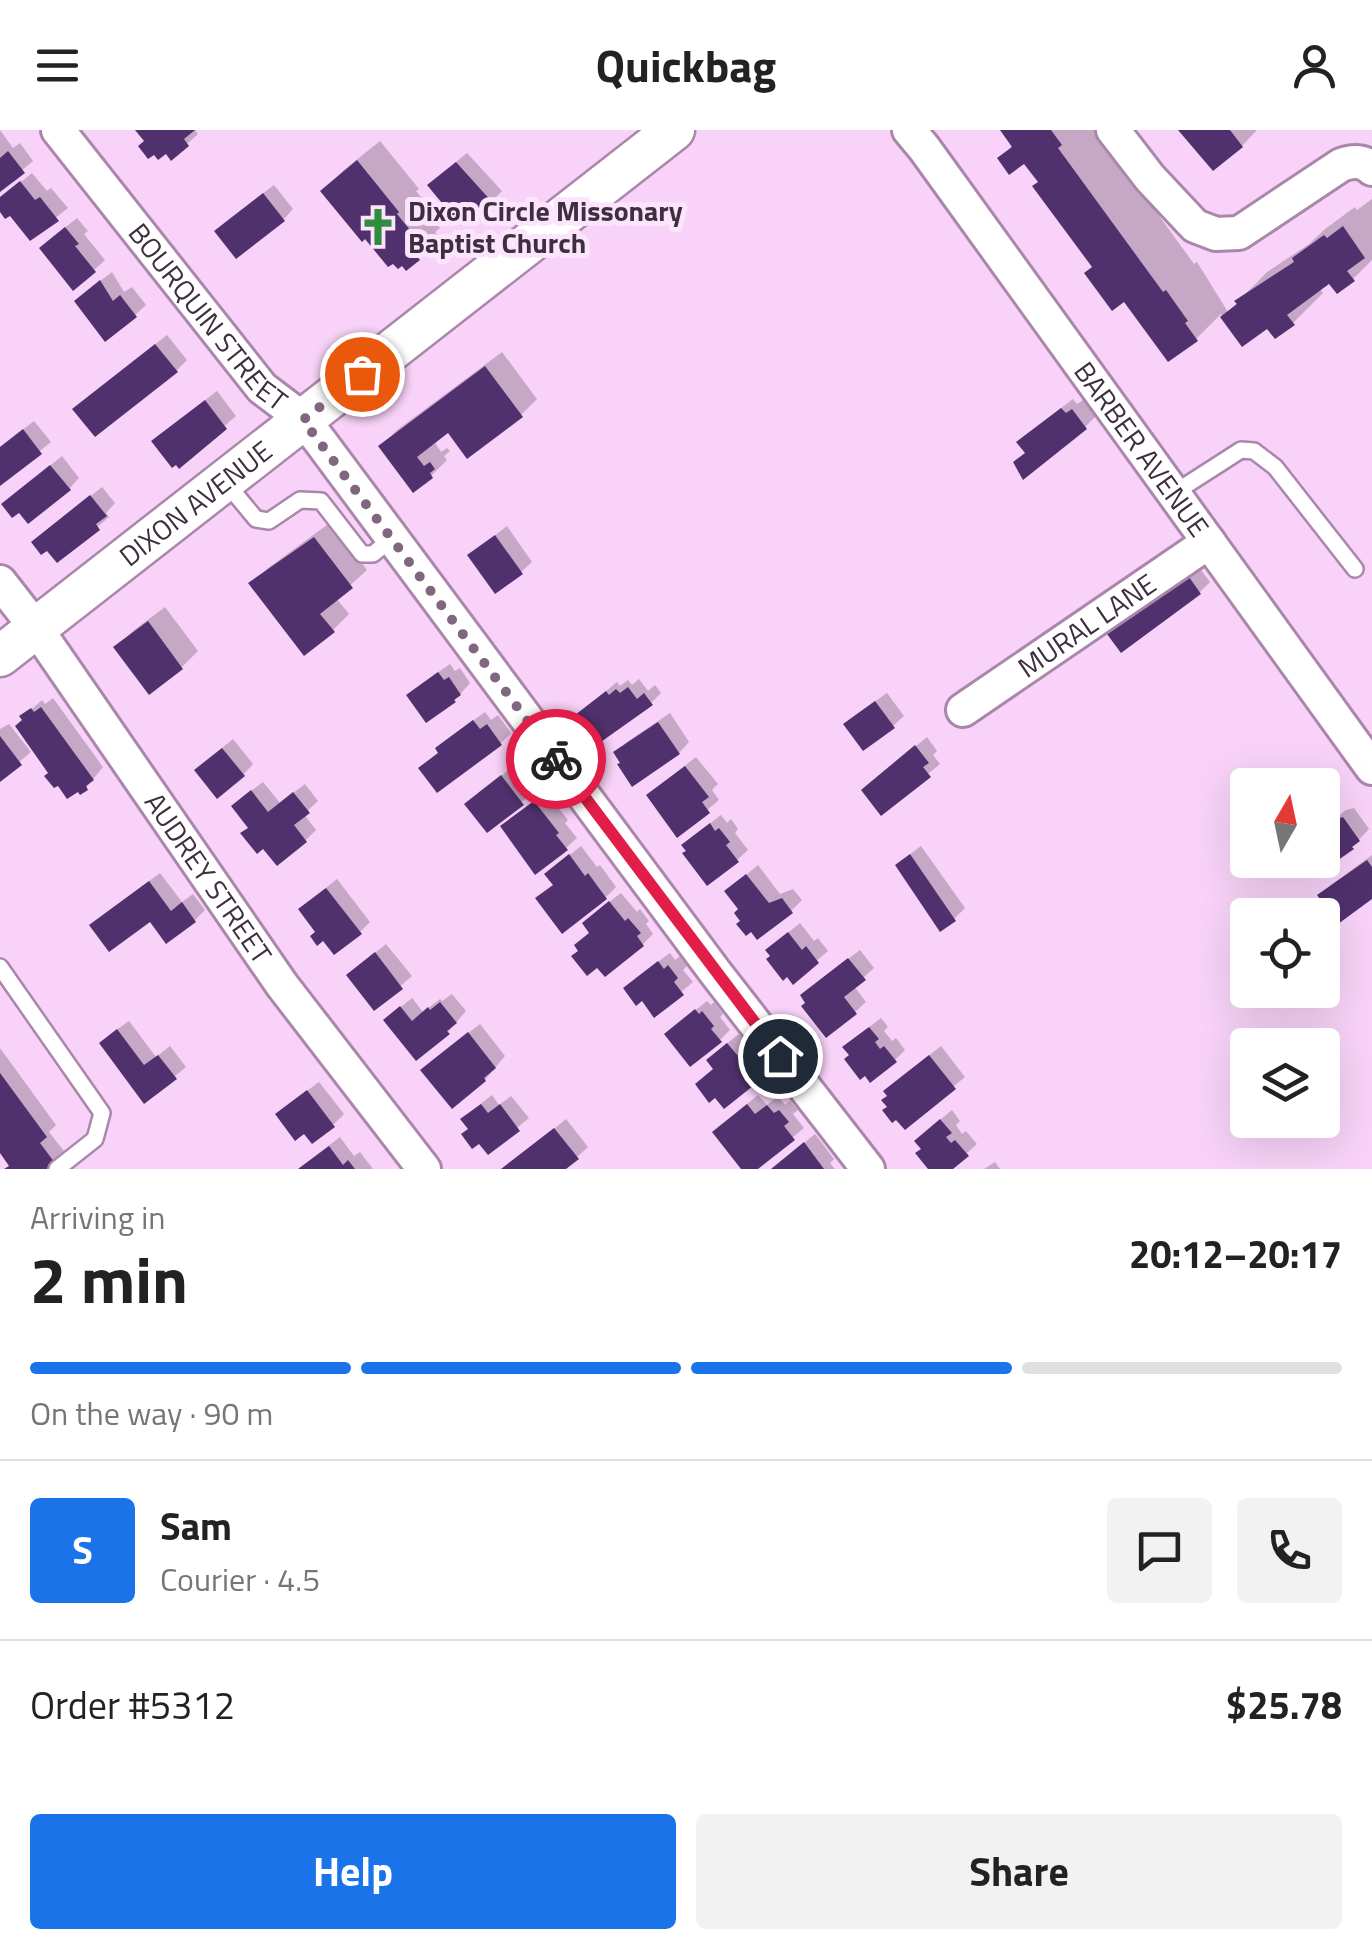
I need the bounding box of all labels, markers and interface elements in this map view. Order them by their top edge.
text: Quickbag [596,31,776,99]
icon: menu [30,38,85,93]
icon: person [1287,38,1342,93]
place label: Dixon Circle Missonary Baptist Church [408,189,683,264]
church icon: Dixon Circle Missonary Baptist Church [357,206,399,248]
street label: BOURQUIN STREET [118,213,297,421]
pin [320,332,405,417]
icon: bag [335,347,390,402]
street label: BARBER AVENUE [1064,352,1220,545]
street label: DIXON AVENUE [110,430,281,577]
street label: MURAL LANE [1009,562,1165,688]
courier [506,709,606,809]
icon: bike [529,732,584,787]
north arrow [1230,768,1340,878]
map controls [1230,768,1340,1138]
street label: AUDREY STREET [134,783,283,972]
button: locate [1230,898,1340,1008]
pin [738,1014,823,1099]
button: layers [1230,1028,1340,1138]
icon: home [753,1029,808,1084]
text: Arriving in [30,1193,166,1241]
text: 20:12–20:17 [1129,1225,1342,1283]
text: 2 min [30,1229,188,1328]
text: On the way · 90 m [30,1389,273,1437]
text: Sam [160,1497,232,1555]
button: chat [1107,1498,1212,1603]
button: phone [1237,1498,1342,1603]
text: S [72,1521,93,1579]
text: Courier · 4.5 [160,1555,320,1603]
text: Order #5312 [30,1676,235,1734]
text: $25.78 [1226,1676,1342,1734]
button: Help [30,1814,676,1929]
button: Share [696,1814,1342,1929]

